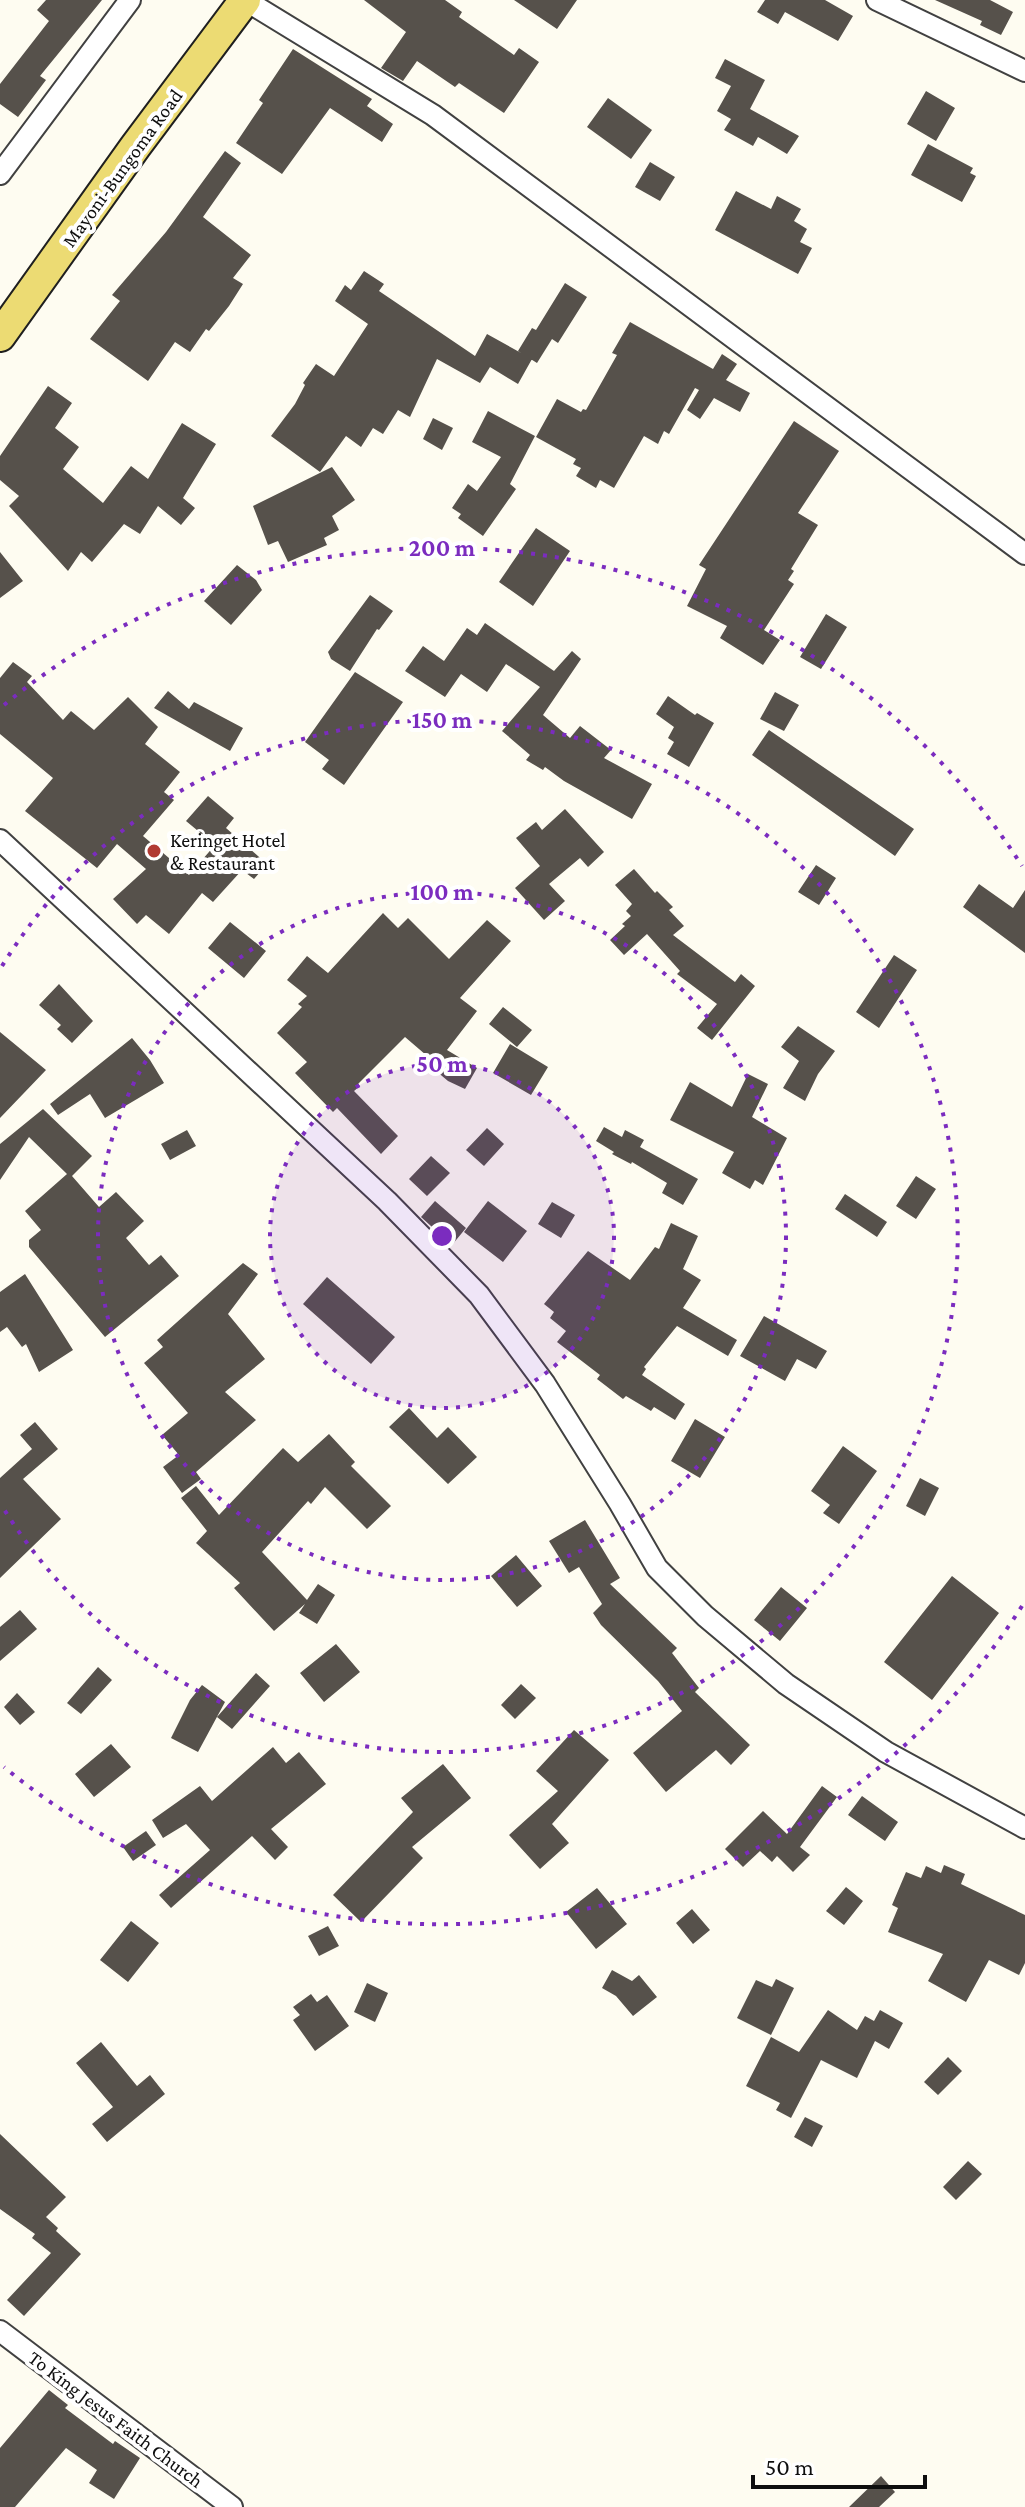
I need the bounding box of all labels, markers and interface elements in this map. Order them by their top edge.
street label: Mayoni-Bungoma Road [57,85,188,252]
text: 200 m [409,534,476,561]
text: 150 m [412,706,473,733]
place label: Keringet Hotel & Restaurant [170,829,285,874]
marker: Keringet Hotel & Restaurant [145,842,163,860]
text: 100 m [410,878,474,905]
text: 50 m [416,1050,468,1077]
centre of rings [428,1222,456,1250]
street label: To King Jesus Faith Church [24,2346,208,2493]
scale bar [753,2439,925,2489]
text: 50 m [765,2453,814,2480]

